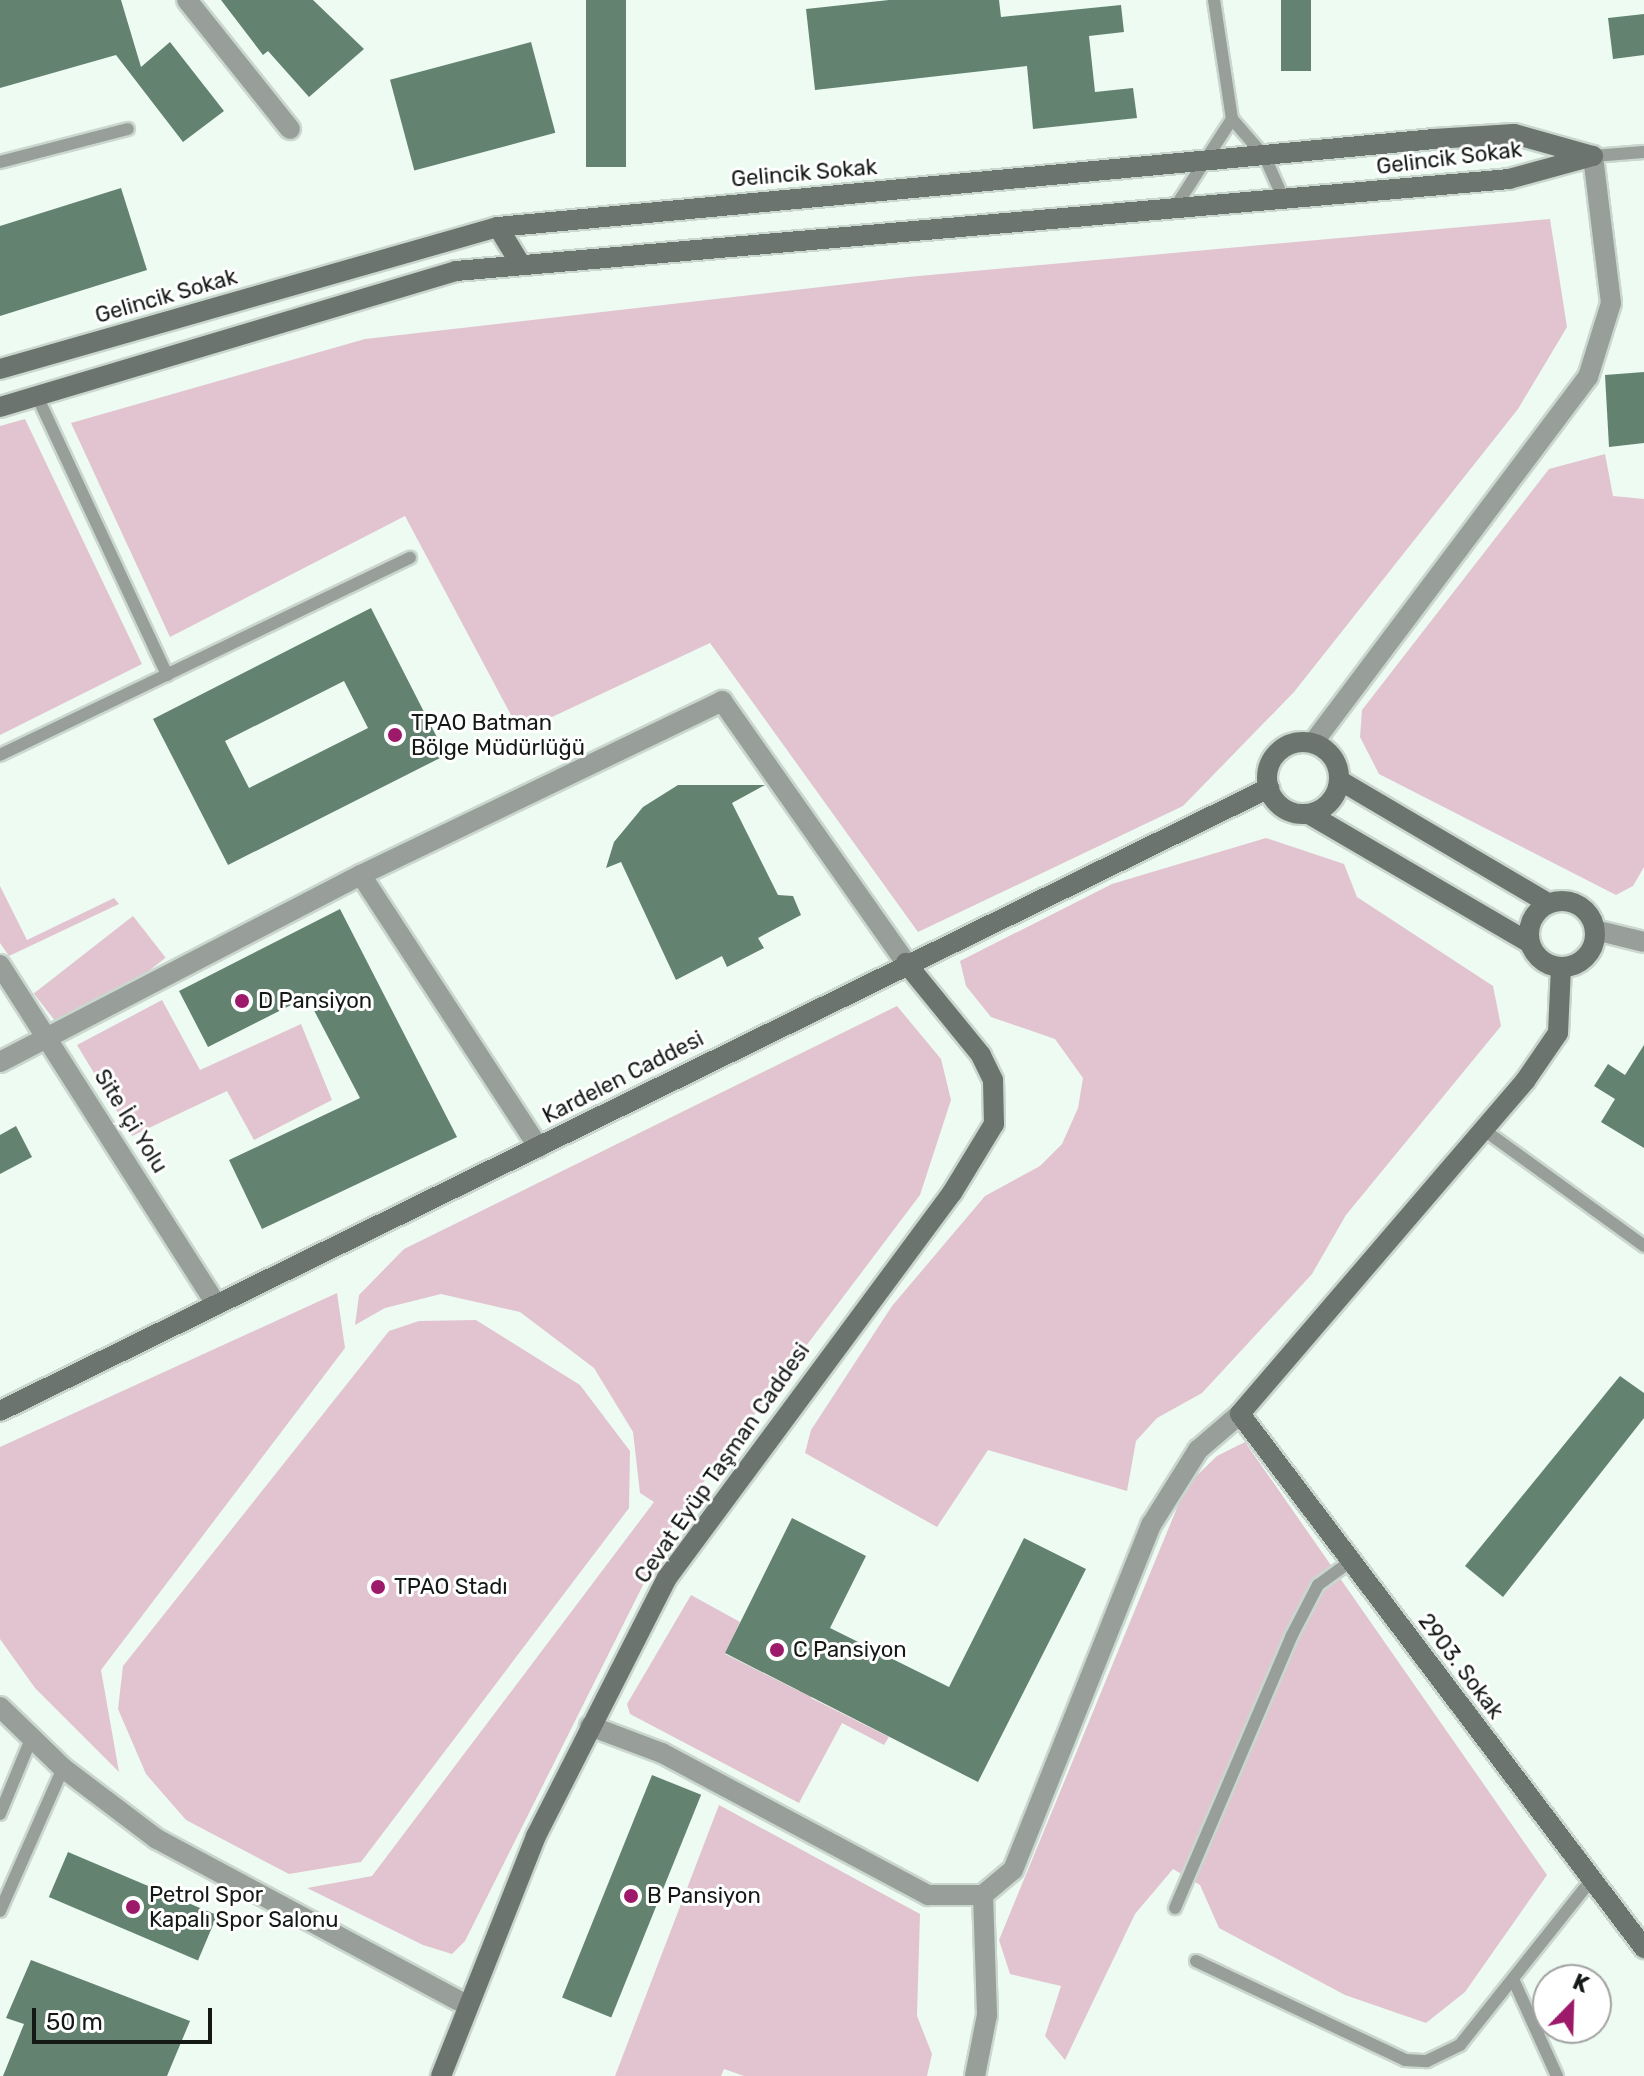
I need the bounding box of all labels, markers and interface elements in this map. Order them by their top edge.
street label: Gelincik Sokak [1375,136,1523,180]
street label: Gelincik Sokak [730,153,878,193]
street label: Gelincik Sokak [92,263,240,329]
place label: TPAO Batman Bölge Müdürlüğü [411,709,585,760]
marker: TPAO Batman Bölge Müdürlüğü [386,726,404,744]
place label: D Pansiyon [258,988,372,1014]
marker: D Pansiyon [233,992,251,1010]
street label: Kardelen Caddesi [538,1025,708,1129]
street label: Site İçi Yolu [89,1064,173,1178]
street label: Cevat Eyüp Taşman Caddesi [629,1338,815,1588]
place label: TPAO Stadı [394,1574,508,1600]
marker: TPAO Stadı [369,1578,387,1596]
street label: 2903. Sokak [1413,1608,1509,1724]
place label: C Pansiyon [793,1637,907,1663]
marker: C Pansiyon [768,1641,786,1659]
place label: Petrol Spor Kapalı Spor Salonu [149,1881,339,1932]
place label: B Pansiyon [647,1883,761,1909]
marker: B Pansiyon [622,1887,640,1905]
marker: Petrol Spor Kapalı Spor Salonu [124,1898,142,1916]
north arrow [1532,1964,1612,2044]
text: K [1569,1968,1593,1999]
scale bar [36,1992,216,2042]
text: 50 m [46,2008,103,2036]

